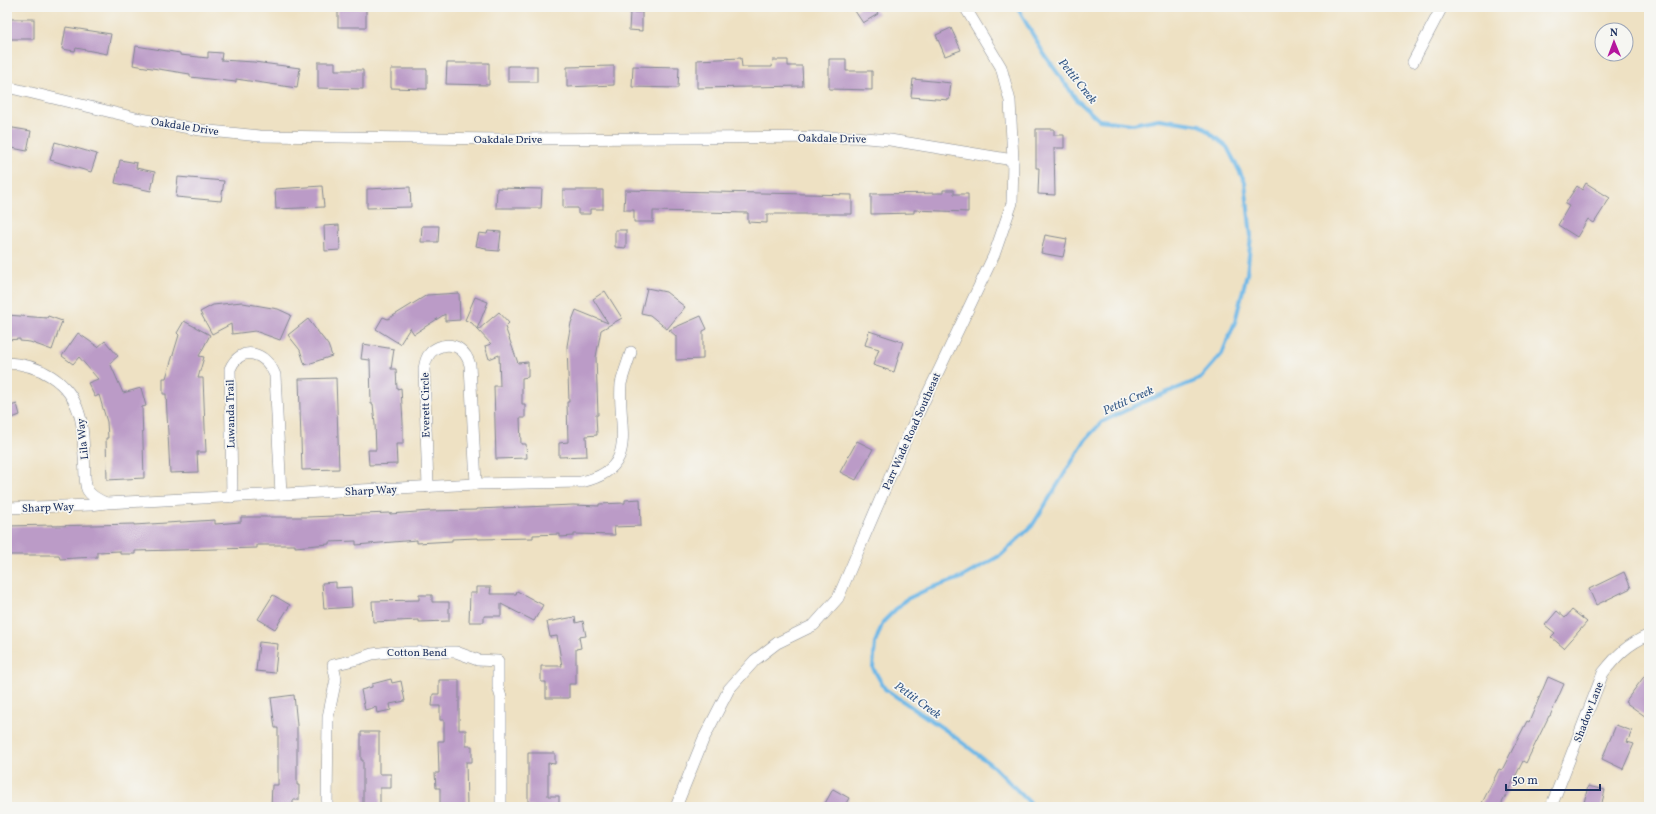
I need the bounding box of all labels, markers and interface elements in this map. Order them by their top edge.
north arrow [1594,22,1634,62]
text: N [1610,26,1618,41]
water label: Pettit Creek [1054,56,1101,108]
street label: Oakdale Drive [150,115,220,140]
street label: Oakdale Drive [798,131,866,148]
street label: Oakdale Drive [474,133,542,148]
street label: Parr Wade Road Southeast [880,370,945,493]
street label: Everett Circle [418,372,435,438]
street label: Luwanda Trail [223,379,240,449]
water label: Pettit Creek [1101,382,1157,419]
street label: Lila Way [74,417,93,460]
street label: Sharp Way [345,483,398,500]
street label: Sharp Way [22,500,74,517]
street label: Cotton Bend [387,646,447,661]
water label: Pettit Creek [891,678,944,723]
street label: Shadow Lane [1571,680,1608,745]
scale bar [1506,766,1600,792]
text: 50 m [1512,773,1538,789]

